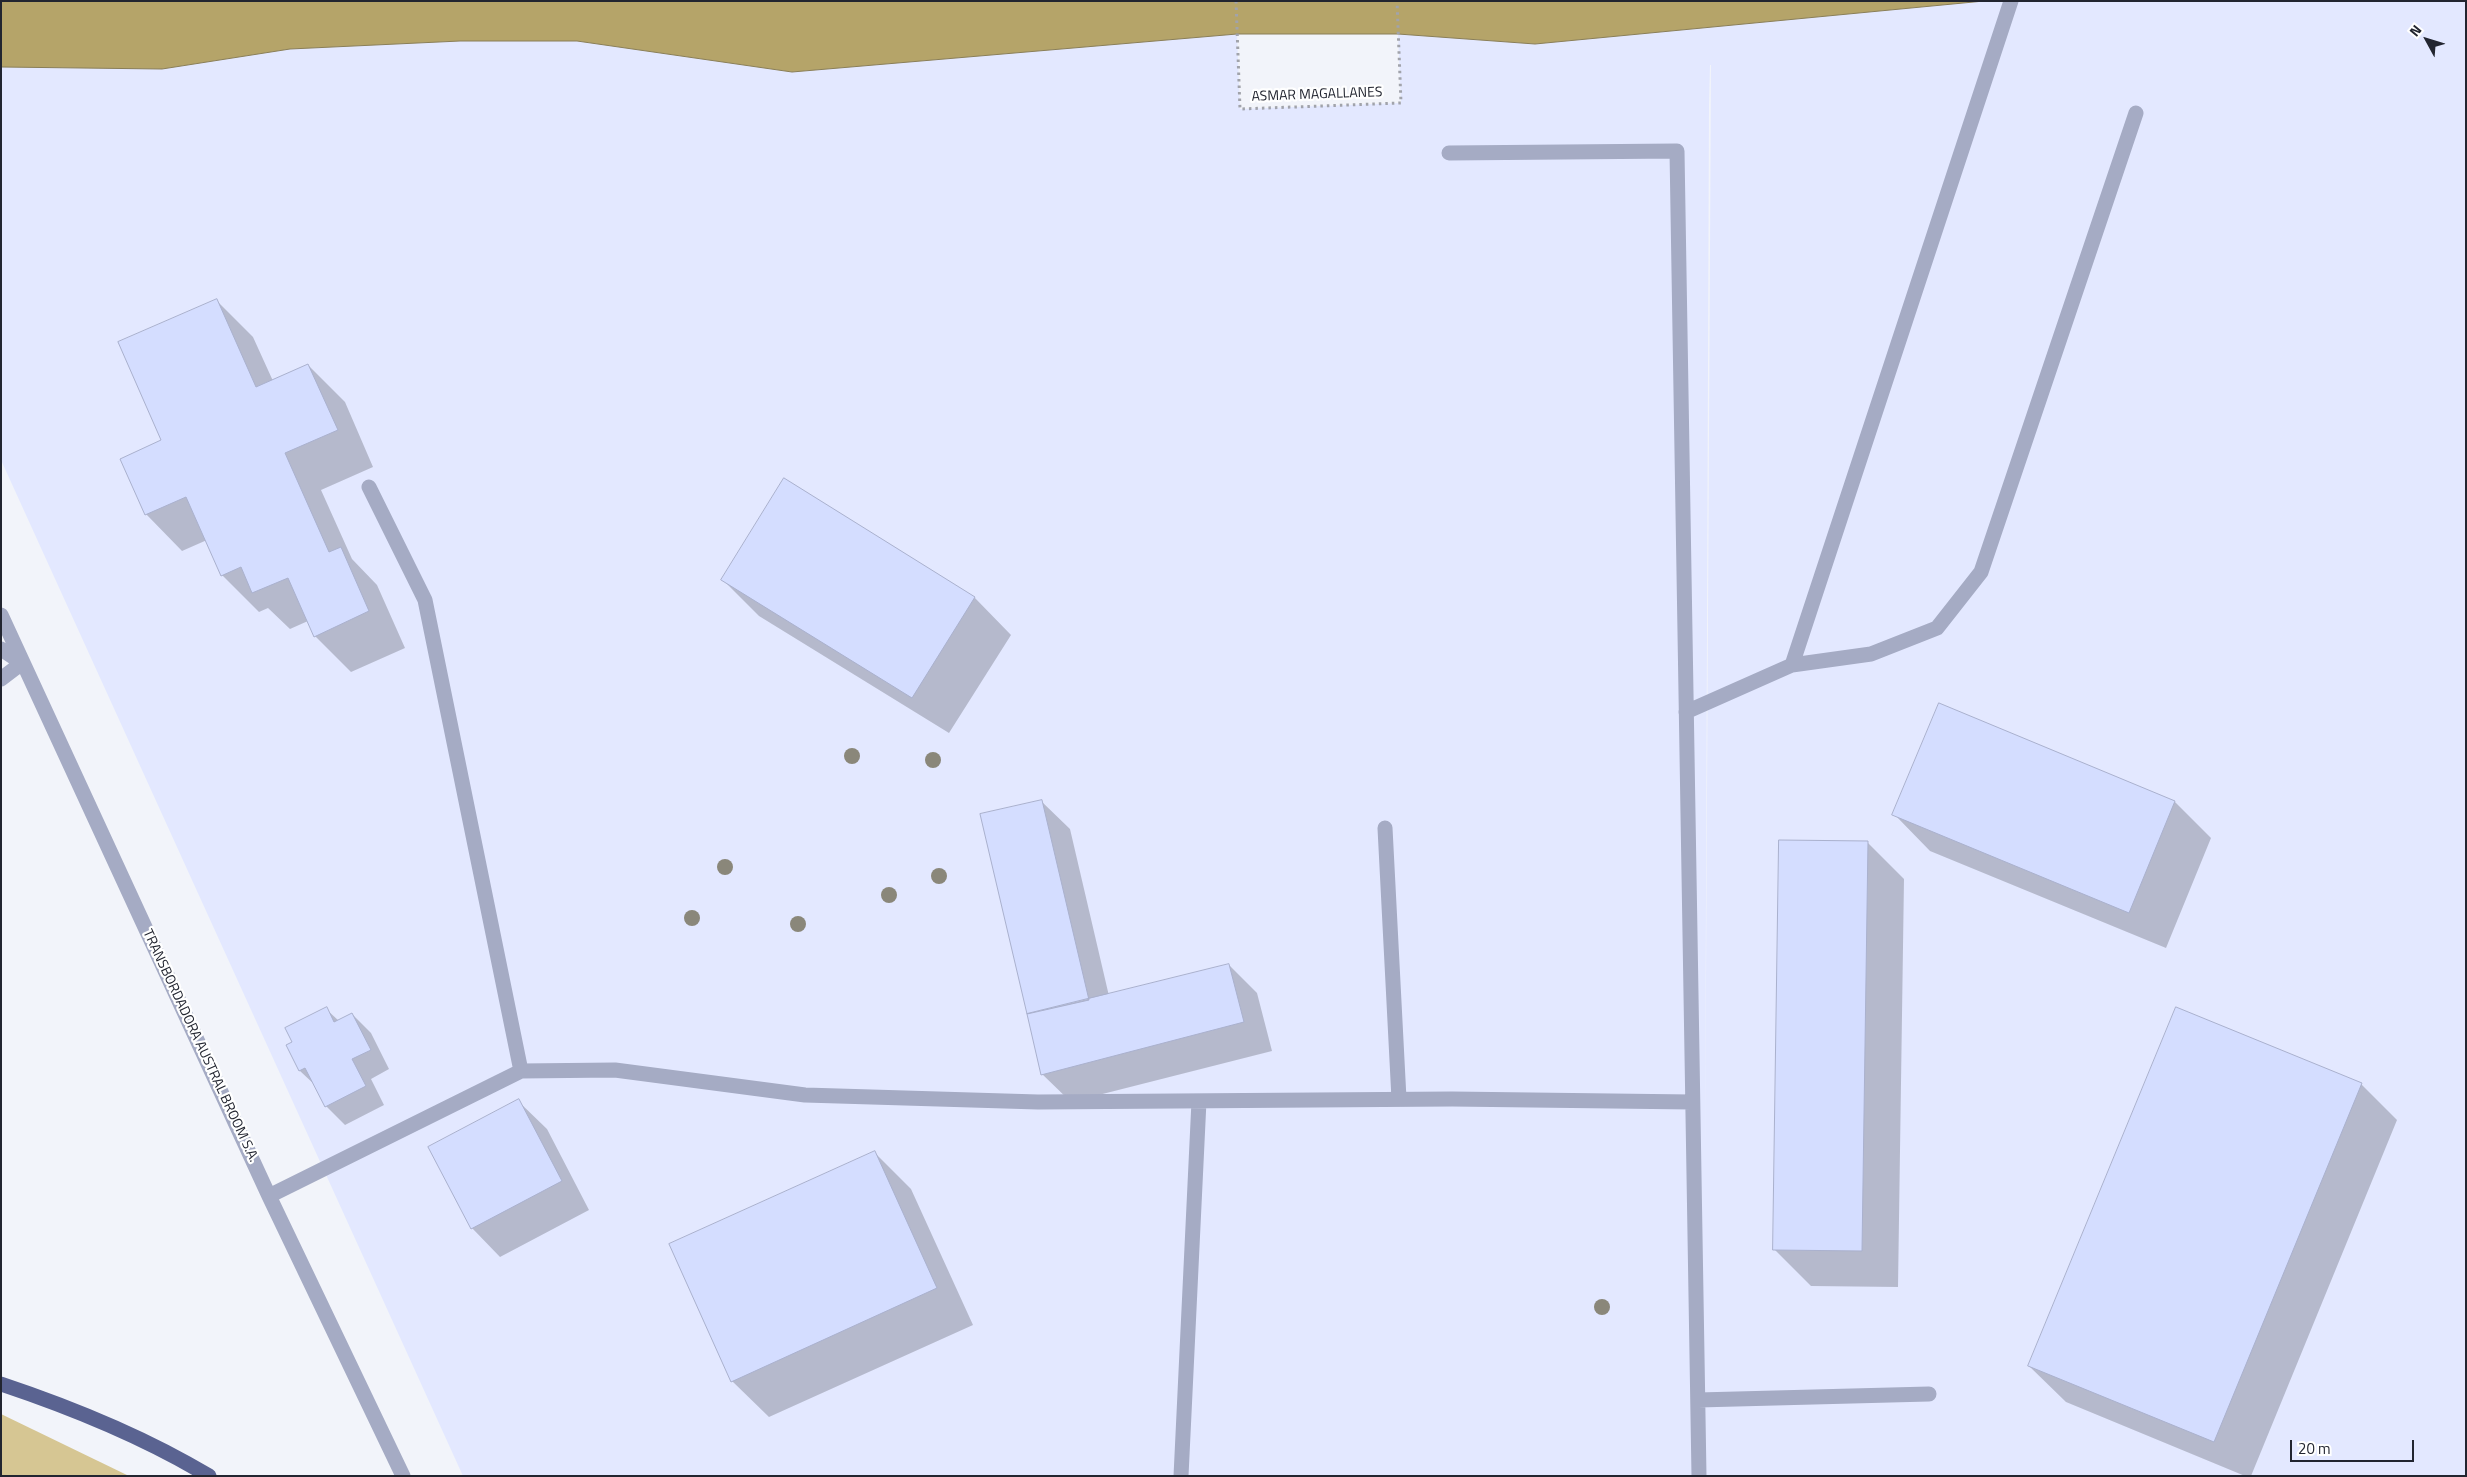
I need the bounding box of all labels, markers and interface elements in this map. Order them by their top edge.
north arrow [2402,15,2452,65]
text: N [2404,20,2426,41]
street label: ASMAR MAGALLANES [1251,84,1383,106]
street label: TRANSBORDADORA AUSTRAL BROOM S.A. [139,927,261,1165]
scale bar [2292,1430,2416,1462]
text: 20 m [2298,1437,2331,1460]

